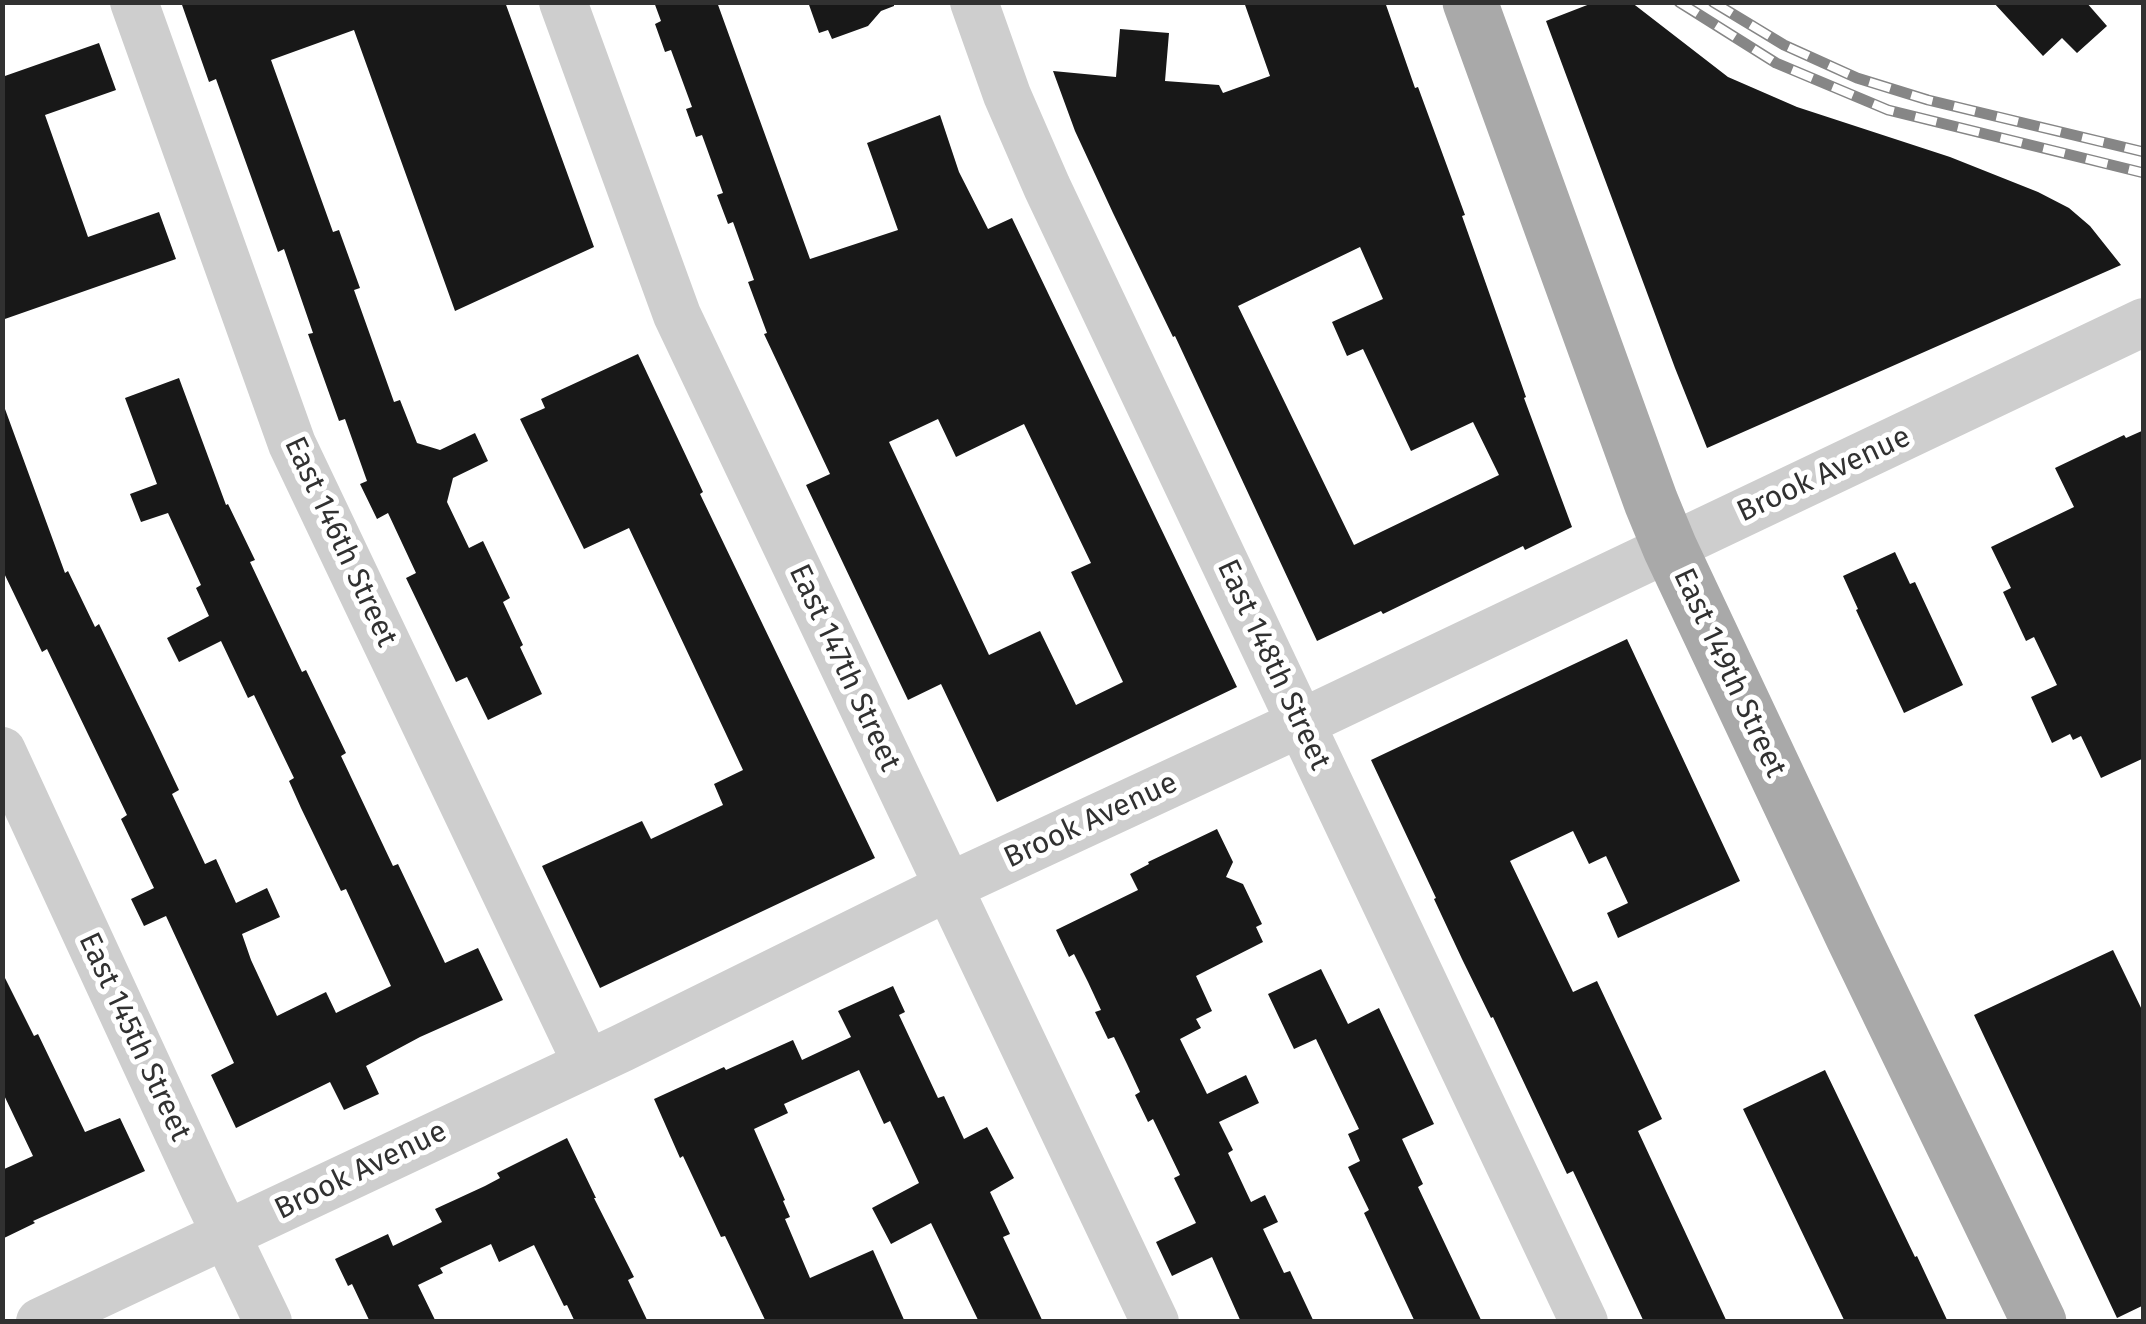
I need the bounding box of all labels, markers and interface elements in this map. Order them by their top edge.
street label: Brook Avenue [1732,419,1916,531]
street label: East 146th Street [276,431,404,653]
street label: East 148th Street [1209,554,1337,776]
street label: East 147th Street [780,559,908,777]
street label: East 149th Street [1665,563,1793,783]
street label: Brook Avenue [999,765,1183,877]
street label: East 145th Street [70,927,198,1147]
street label: Brook Avenue [269,1114,453,1228]

